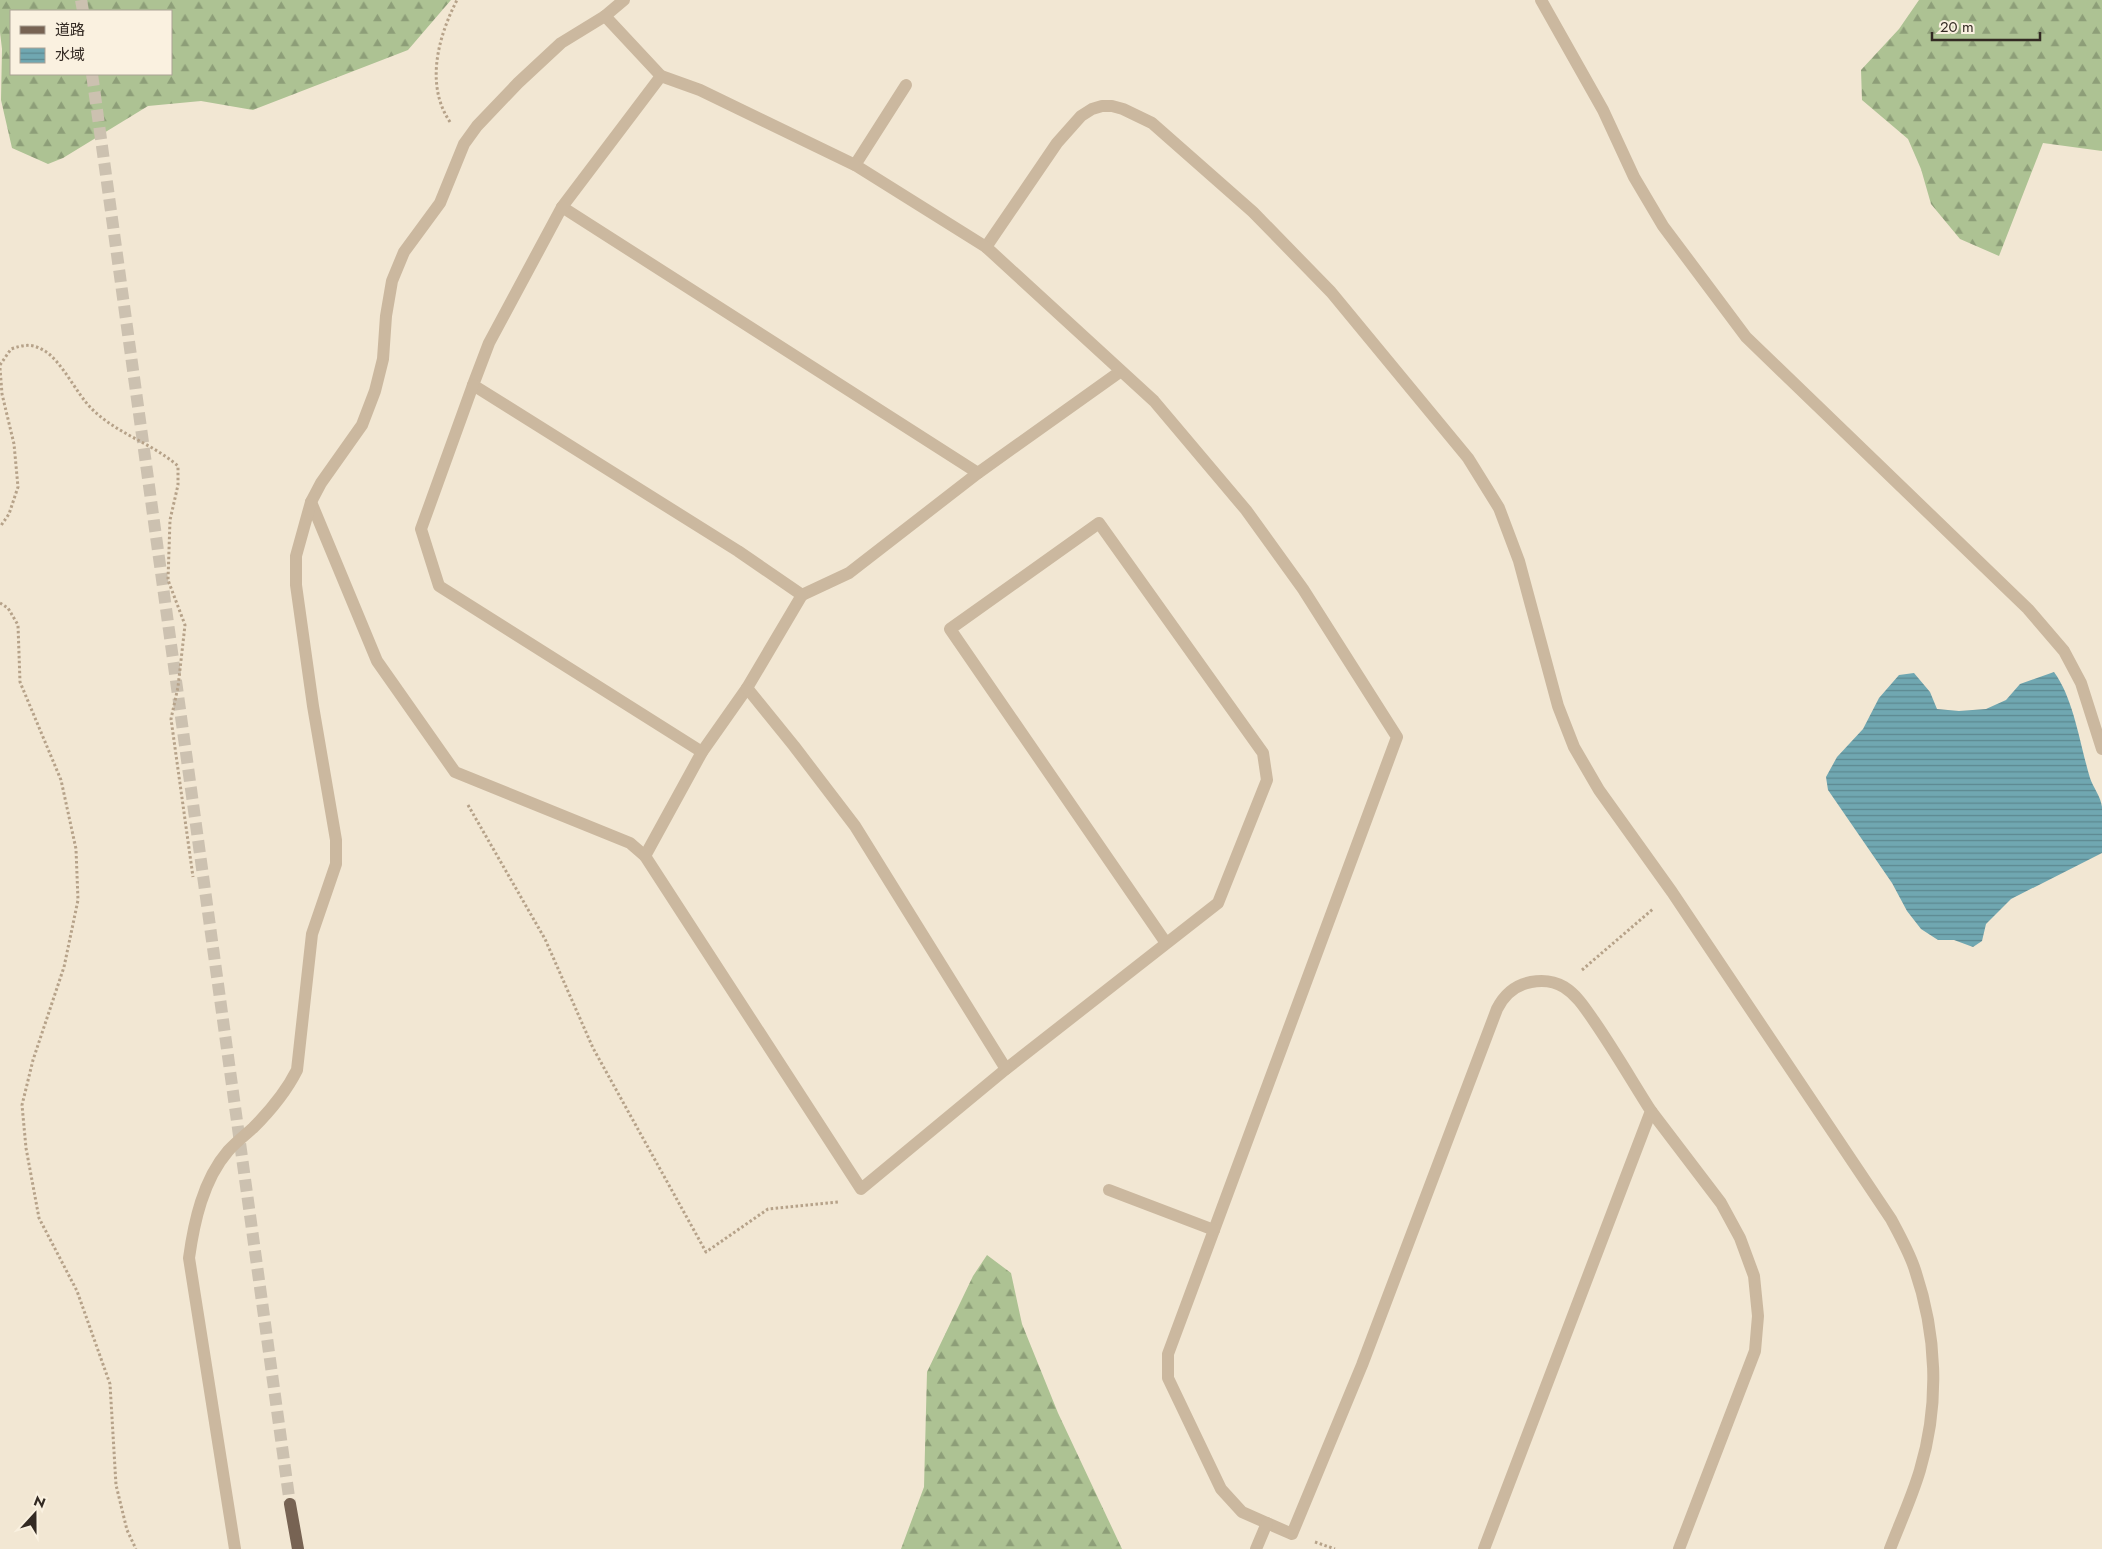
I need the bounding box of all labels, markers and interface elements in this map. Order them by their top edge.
legend [10,10,172,75]
scale bar [1932,10,2040,42]
text: 20 m [1940,16,1974,38]
text: 道路 [55,19,85,41]
text: 水域 [55,44,85,66]
north arrow [10,1489,60,1539]
text: N [31,1491,48,1513]

